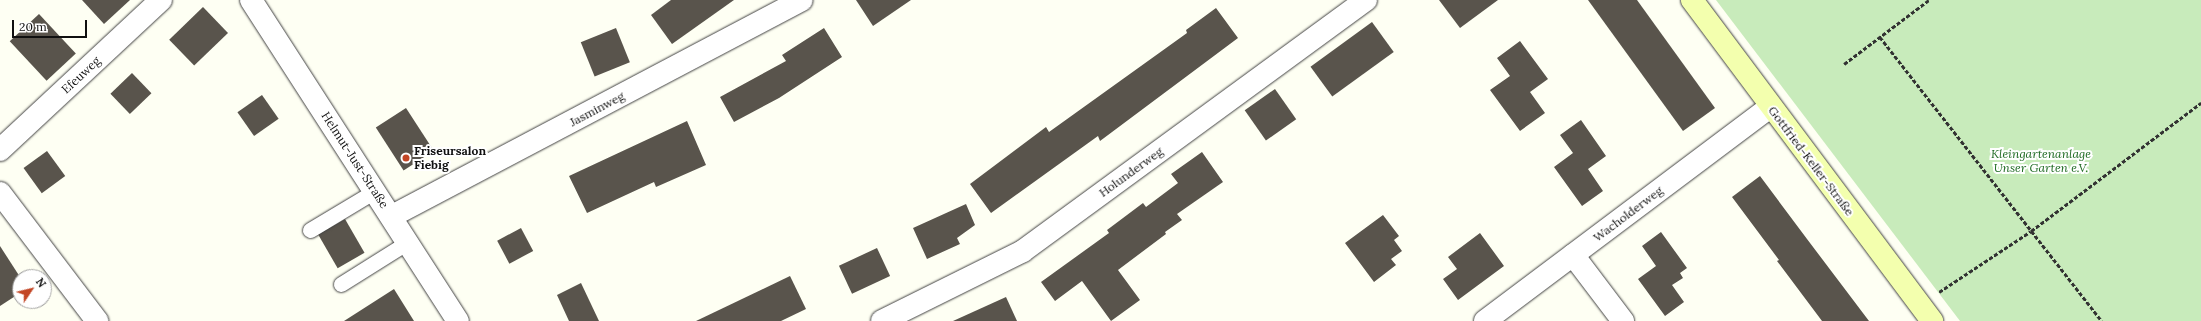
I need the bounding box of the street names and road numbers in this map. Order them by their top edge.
street label: Efeuweg [59,53,103,97]
street label: Jasminweg [567,89,627,129]
street label: Gottfried-Keller-Straße [1765,103,1857,219]
street label: Helmut-Just-Straße [319,109,391,211]
street label: Holunderweg [1096,144,1166,200]
street label: Wacholderweg [1590,183,1666,245]

